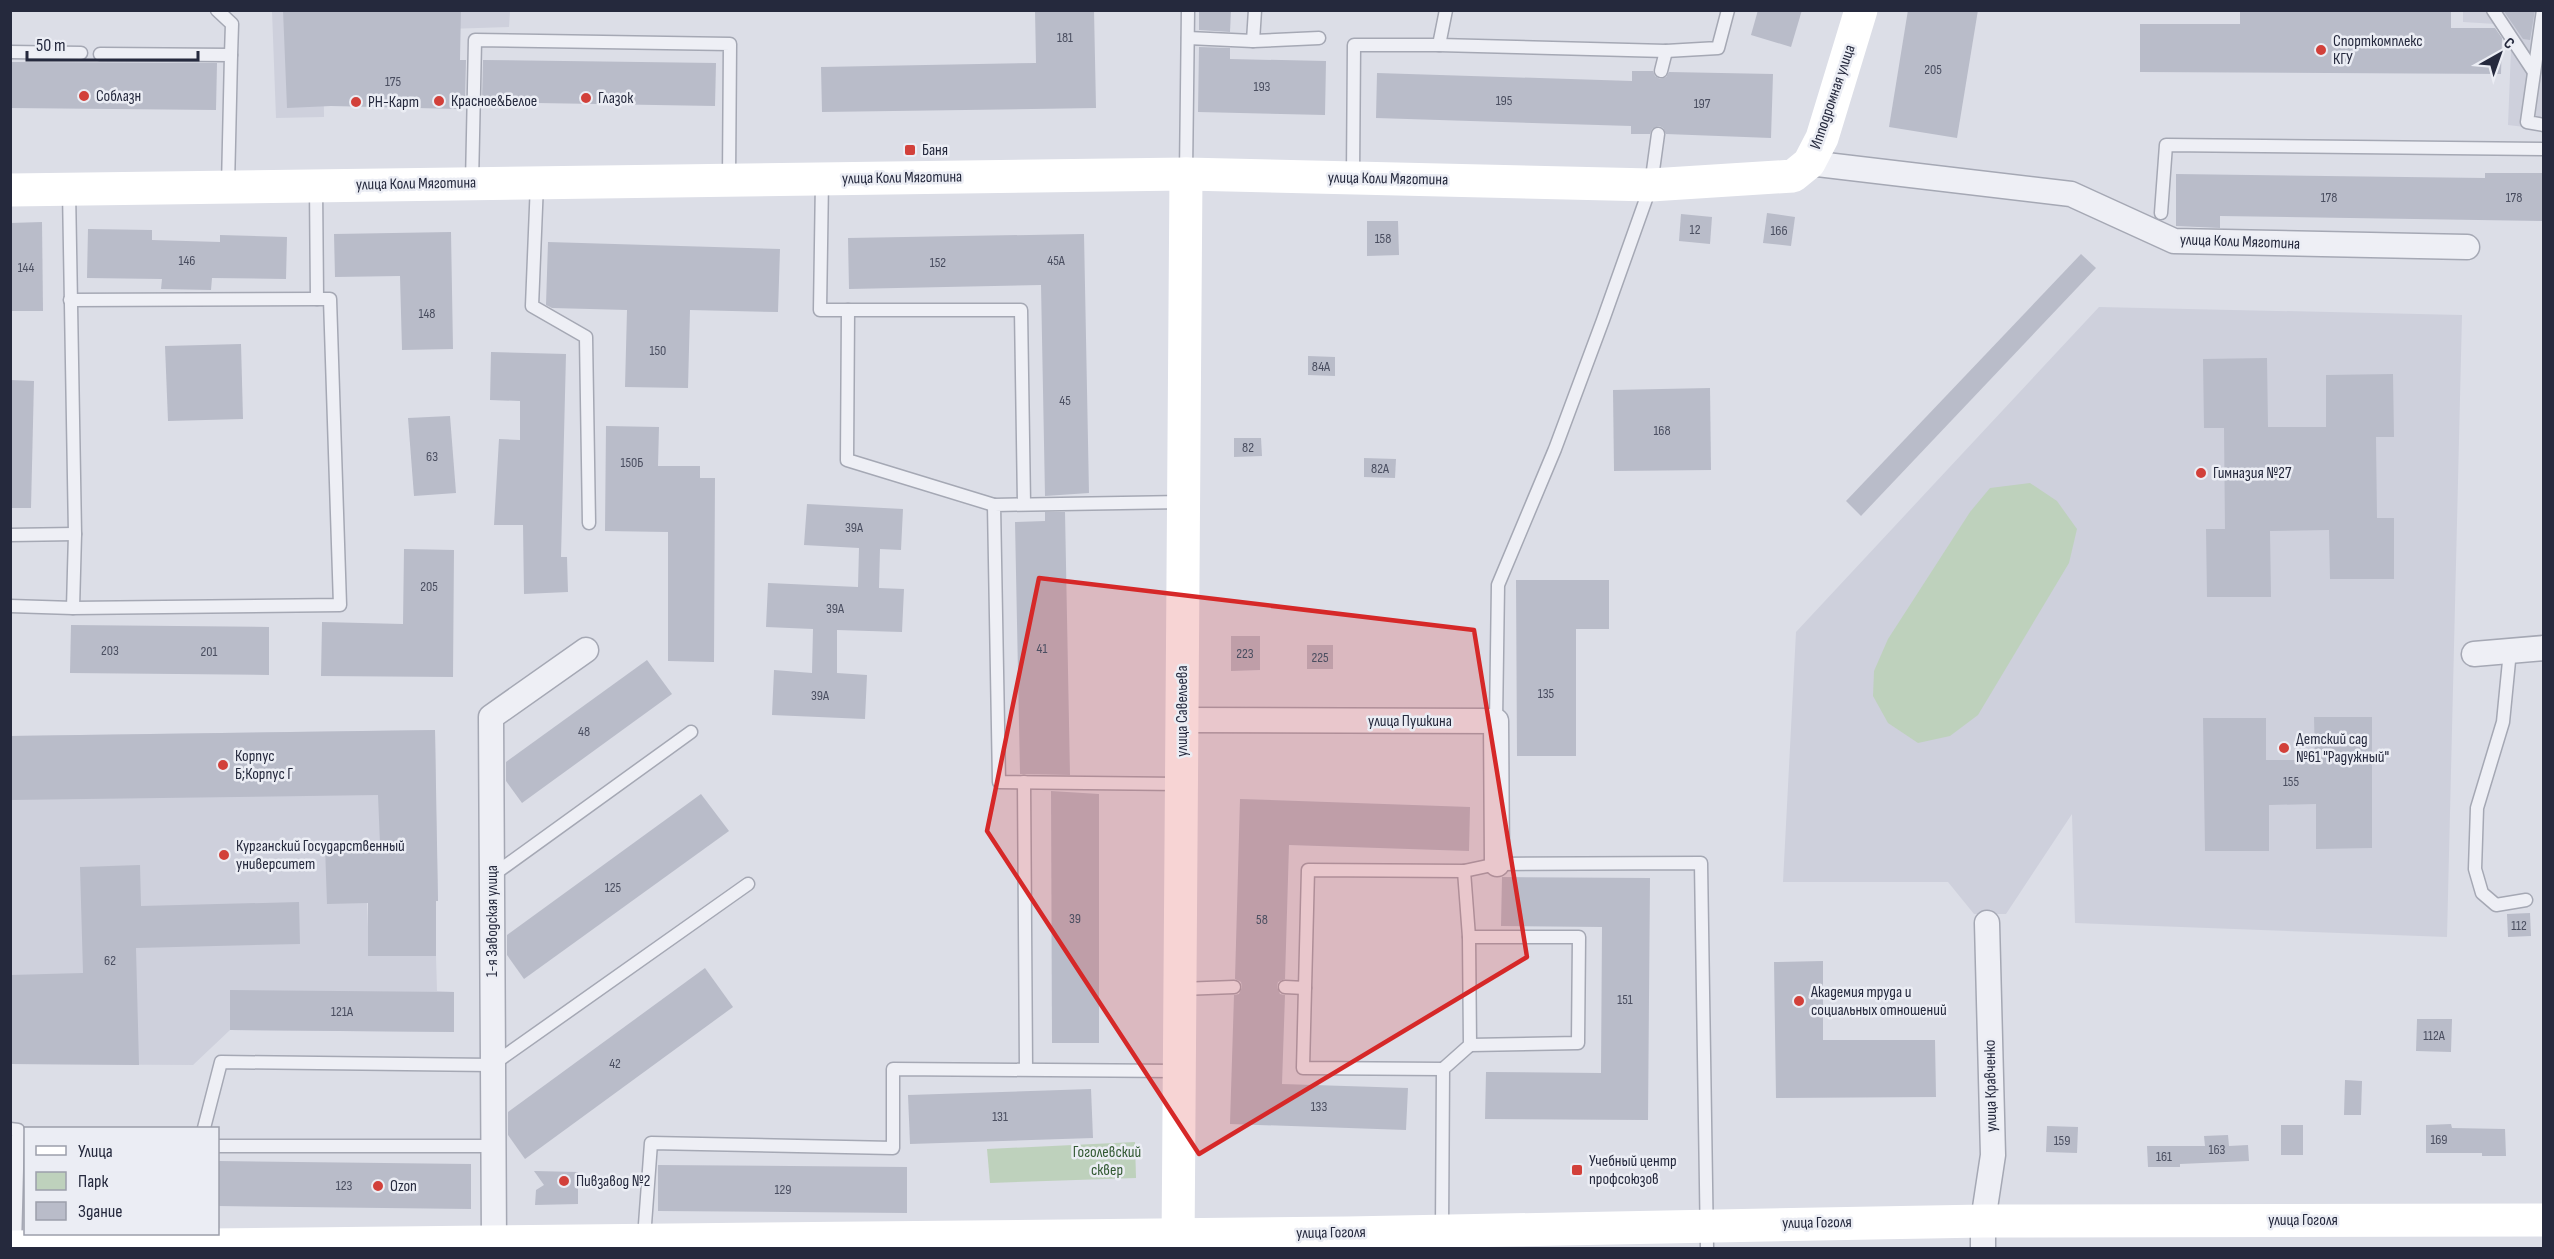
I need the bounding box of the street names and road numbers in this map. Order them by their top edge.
street label: Ипподромная улица [1806,42,1860,152]
street label: улица Коли Мяготина [842,167,962,189]
street label: улица Коли Мяготина [1328,168,1448,190]
street label: улица Коли Мяготина [356,173,476,195]
street label: улица Коли Мяготина [2180,230,2300,254]
street label: улица Савельева [1173,665,1192,757]
street label: улица Пушкина [1368,712,1452,731]
street label: 1-я Заводская улица [483,865,502,977]
street label: улица Кравченко [1981,1040,2001,1132]
street label: улица Гоголя [2268,1211,2338,1230]
street label: улица Гоголя [1782,1213,1852,1233]
street label: улица Гоголя [1296,1223,1366,1243]

